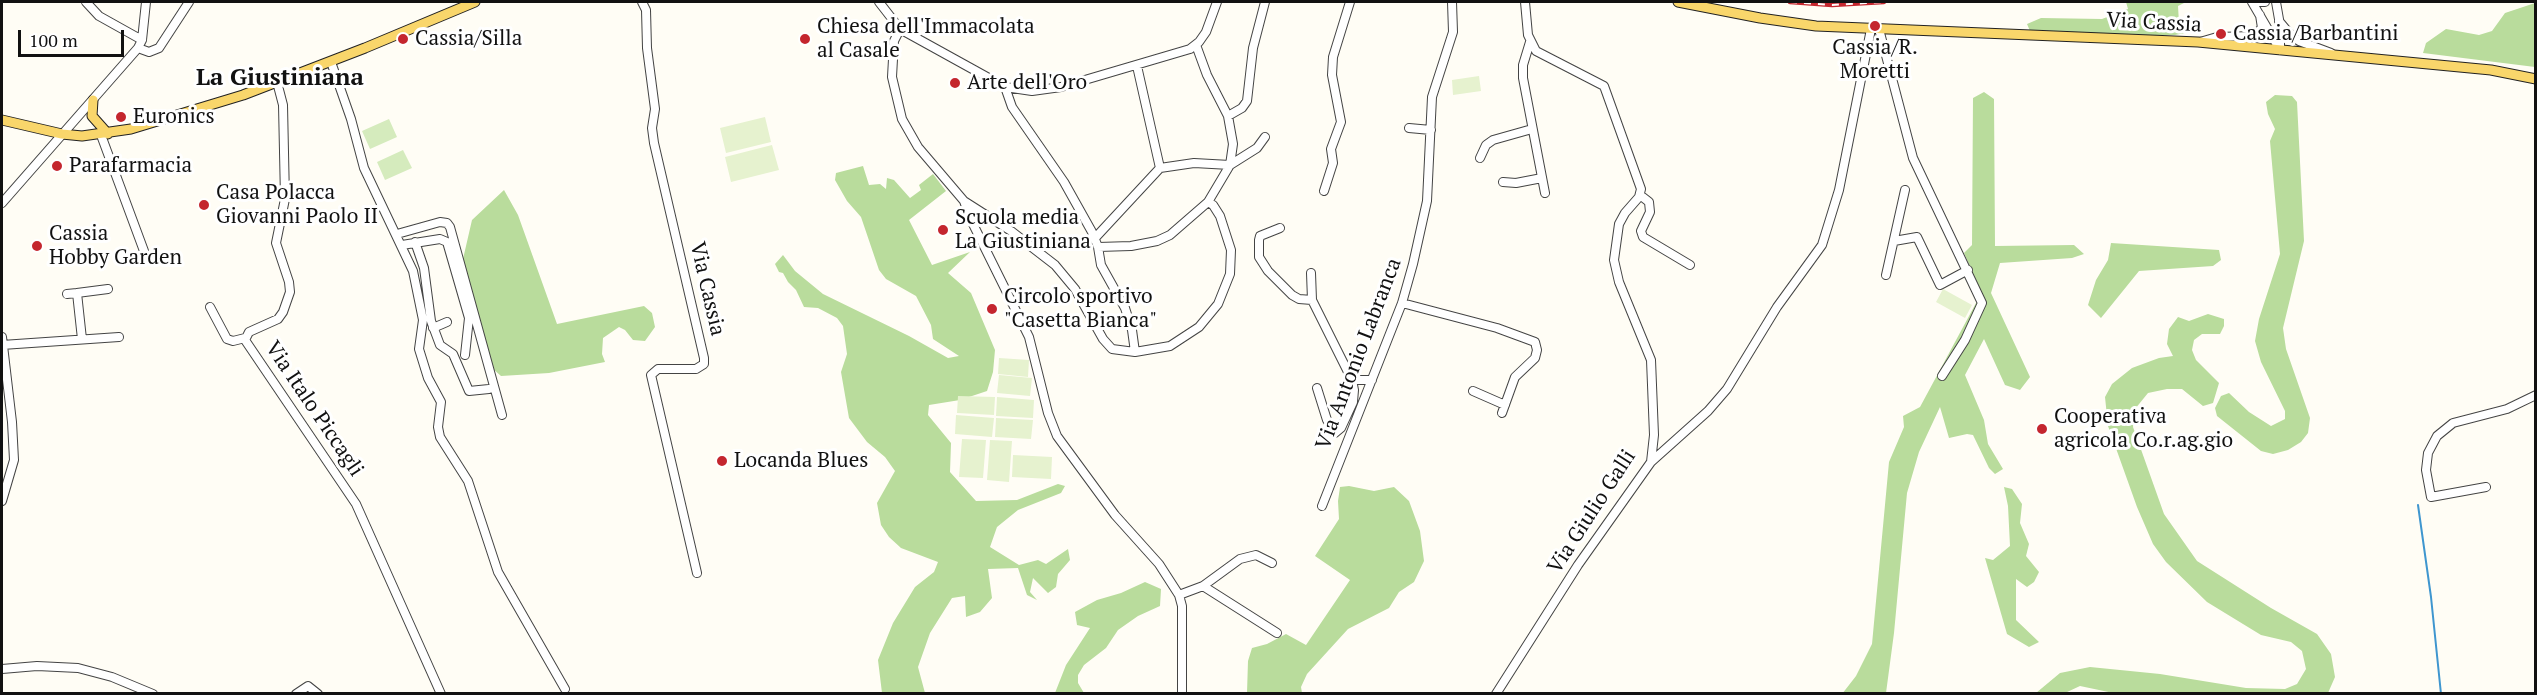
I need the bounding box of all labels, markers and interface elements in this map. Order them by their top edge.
street label: Via Cassia [2106,8,2202,38]
place label: Chiesa dell'Immacolata al Casale [817,14,1035,64]
scale bar [21,18,128,56]
marker: Cassia/R. Moretti [1868,19,1882,33]
place label: Cassia/Barbantini [2233,21,2398,47]
place label: Cassia/Silla [415,26,522,52]
marker: Cassia/Barbantini [2214,27,2228,41]
text: 100 m [29,28,78,52]
marker: Cassia/Silla [396,32,410,46]
marker: Chiesa dell'Immacolata al Casale [798,32,812,46]
place label: Cassia/R. Moretti [1832,35,1918,85]
district label: La Giustiniana [196,64,364,92]
place label: Arte dell'Oro [967,70,1087,96]
marker: Arte dell'Oro [948,76,962,90]
place label: Euronics [133,104,215,130]
marker: Euronics [114,110,128,124]
place label: Parafarmacia [69,153,192,179]
marker: Parafarmacia [50,159,64,173]
place label: Casa Polacca Giovanni Paolo II [216,180,378,230]
marker: Casa Polacca Giovanni Paolo II [197,198,211,212]
place label: Scuola media La Giustiniana [955,205,1091,255]
place label: Cassia Hobby Garden [49,221,182,271]
marker: Scuola media La Giustiniana [936,223,950,237]
marker: Cassia Hobby Garden [30,239,44,253]
street label: Via Cassia [684,240,730,338]
street label: Via Antonio Labranca [1311,255,1407,453]
place label: Circolo sportivo "Casetta Bianca" [1004,284,1157,334]
marker: Circolo sportivo "Casetta Bianca" [985,302,999,316]
street label: Via Italo Piccagli [260,337,368,481]
place label: Cooperativa agricola Co.r.ag.gio [2054,404,2233,454]
marker: Cooperativa agricola Co.r.ag.gio [2035,422,2049,436]
street label: Via Giulio Galli [1543,445,1641,579]
place label: Locanda Blues [734,448,868,474]
marker: Locanda Blues [715,454,729,468]

